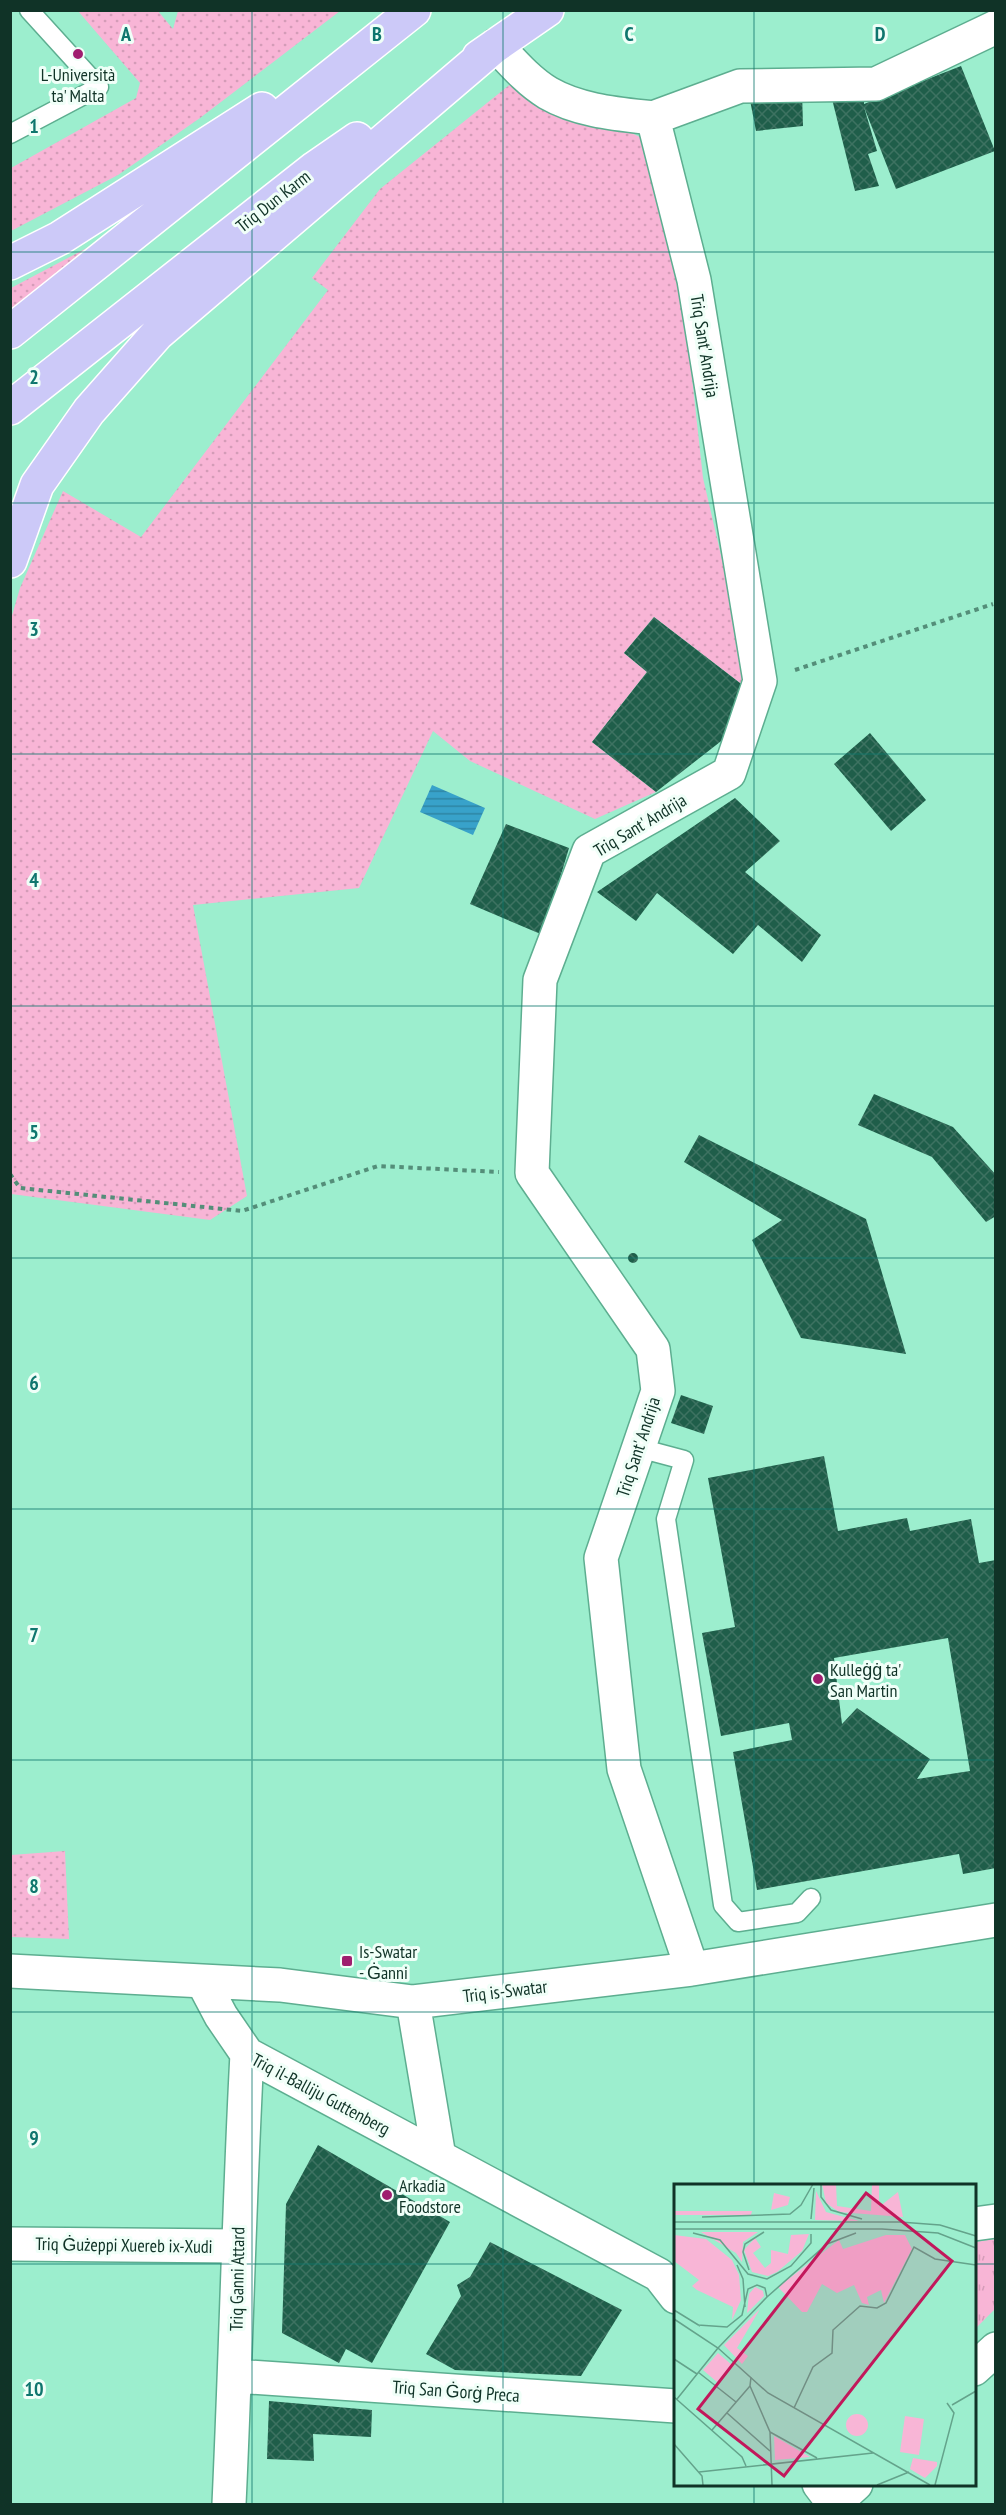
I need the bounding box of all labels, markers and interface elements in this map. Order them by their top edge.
text: A [120,21,132,47]
text: B [372,21,382,47]
text: C [624,21,634,47]
text: D [875,21,886,47]
marker: L-Università ta' Malta [71,47,85,61]
place label: L-Università ta' Malta [41,63,115,107]
text: 1 [29,113,39,139]
street label: Triq Dun Karm [231,165,315,237]
street label: Triq Sant' Andrija [685,293,725,399]
text: 2 [29,364,39,390]
text: 3 [29,616,39,642]
street label: Triq Sant' Andrija [589,788,691,862]
text: 4 [29,867,39,893]
text: 5 [29,1119,39,1145]
text: 6 [29,1370,39,1396]
street label: Triq Sant' Andrija [611,1394,665,1500]
text: 7 [29,1622,39,1648]
place label: Kulleġġ ta' San Martin [830,1658,901,1702]
marker: Kulleġġ ta' San Martin [811,1672,825,1686]
text: 8 [29,1873,39,1899]
place label: Is-Swatar - Ġanni [359,1940,417,1984]
marker: Is-Swatar - Ġanni [340,1954,354,1968]
street label: Triq is-Swatar [462,1974,549,2008]
street label: Triq il-Balliju Guttenberg [248,2048,394,2140]
text: 9 [29,2125,39,2151]
place label: Arkadia Foodstore [399,2174,461,2218]
inset map [674,2184,976,2485]
marker: Arkadia Foodstore [380,2188,394,2202]
street label: Triq Ganni Attard [225,2227,249,2331]
street label: Triq Ġużeppi Xuereb ix-Xudi [35,2232,213,2258]
street label: Triq San Ġorġ Preca [392,2375,520,2407]
text: 10 [24,2376,44,2402]

